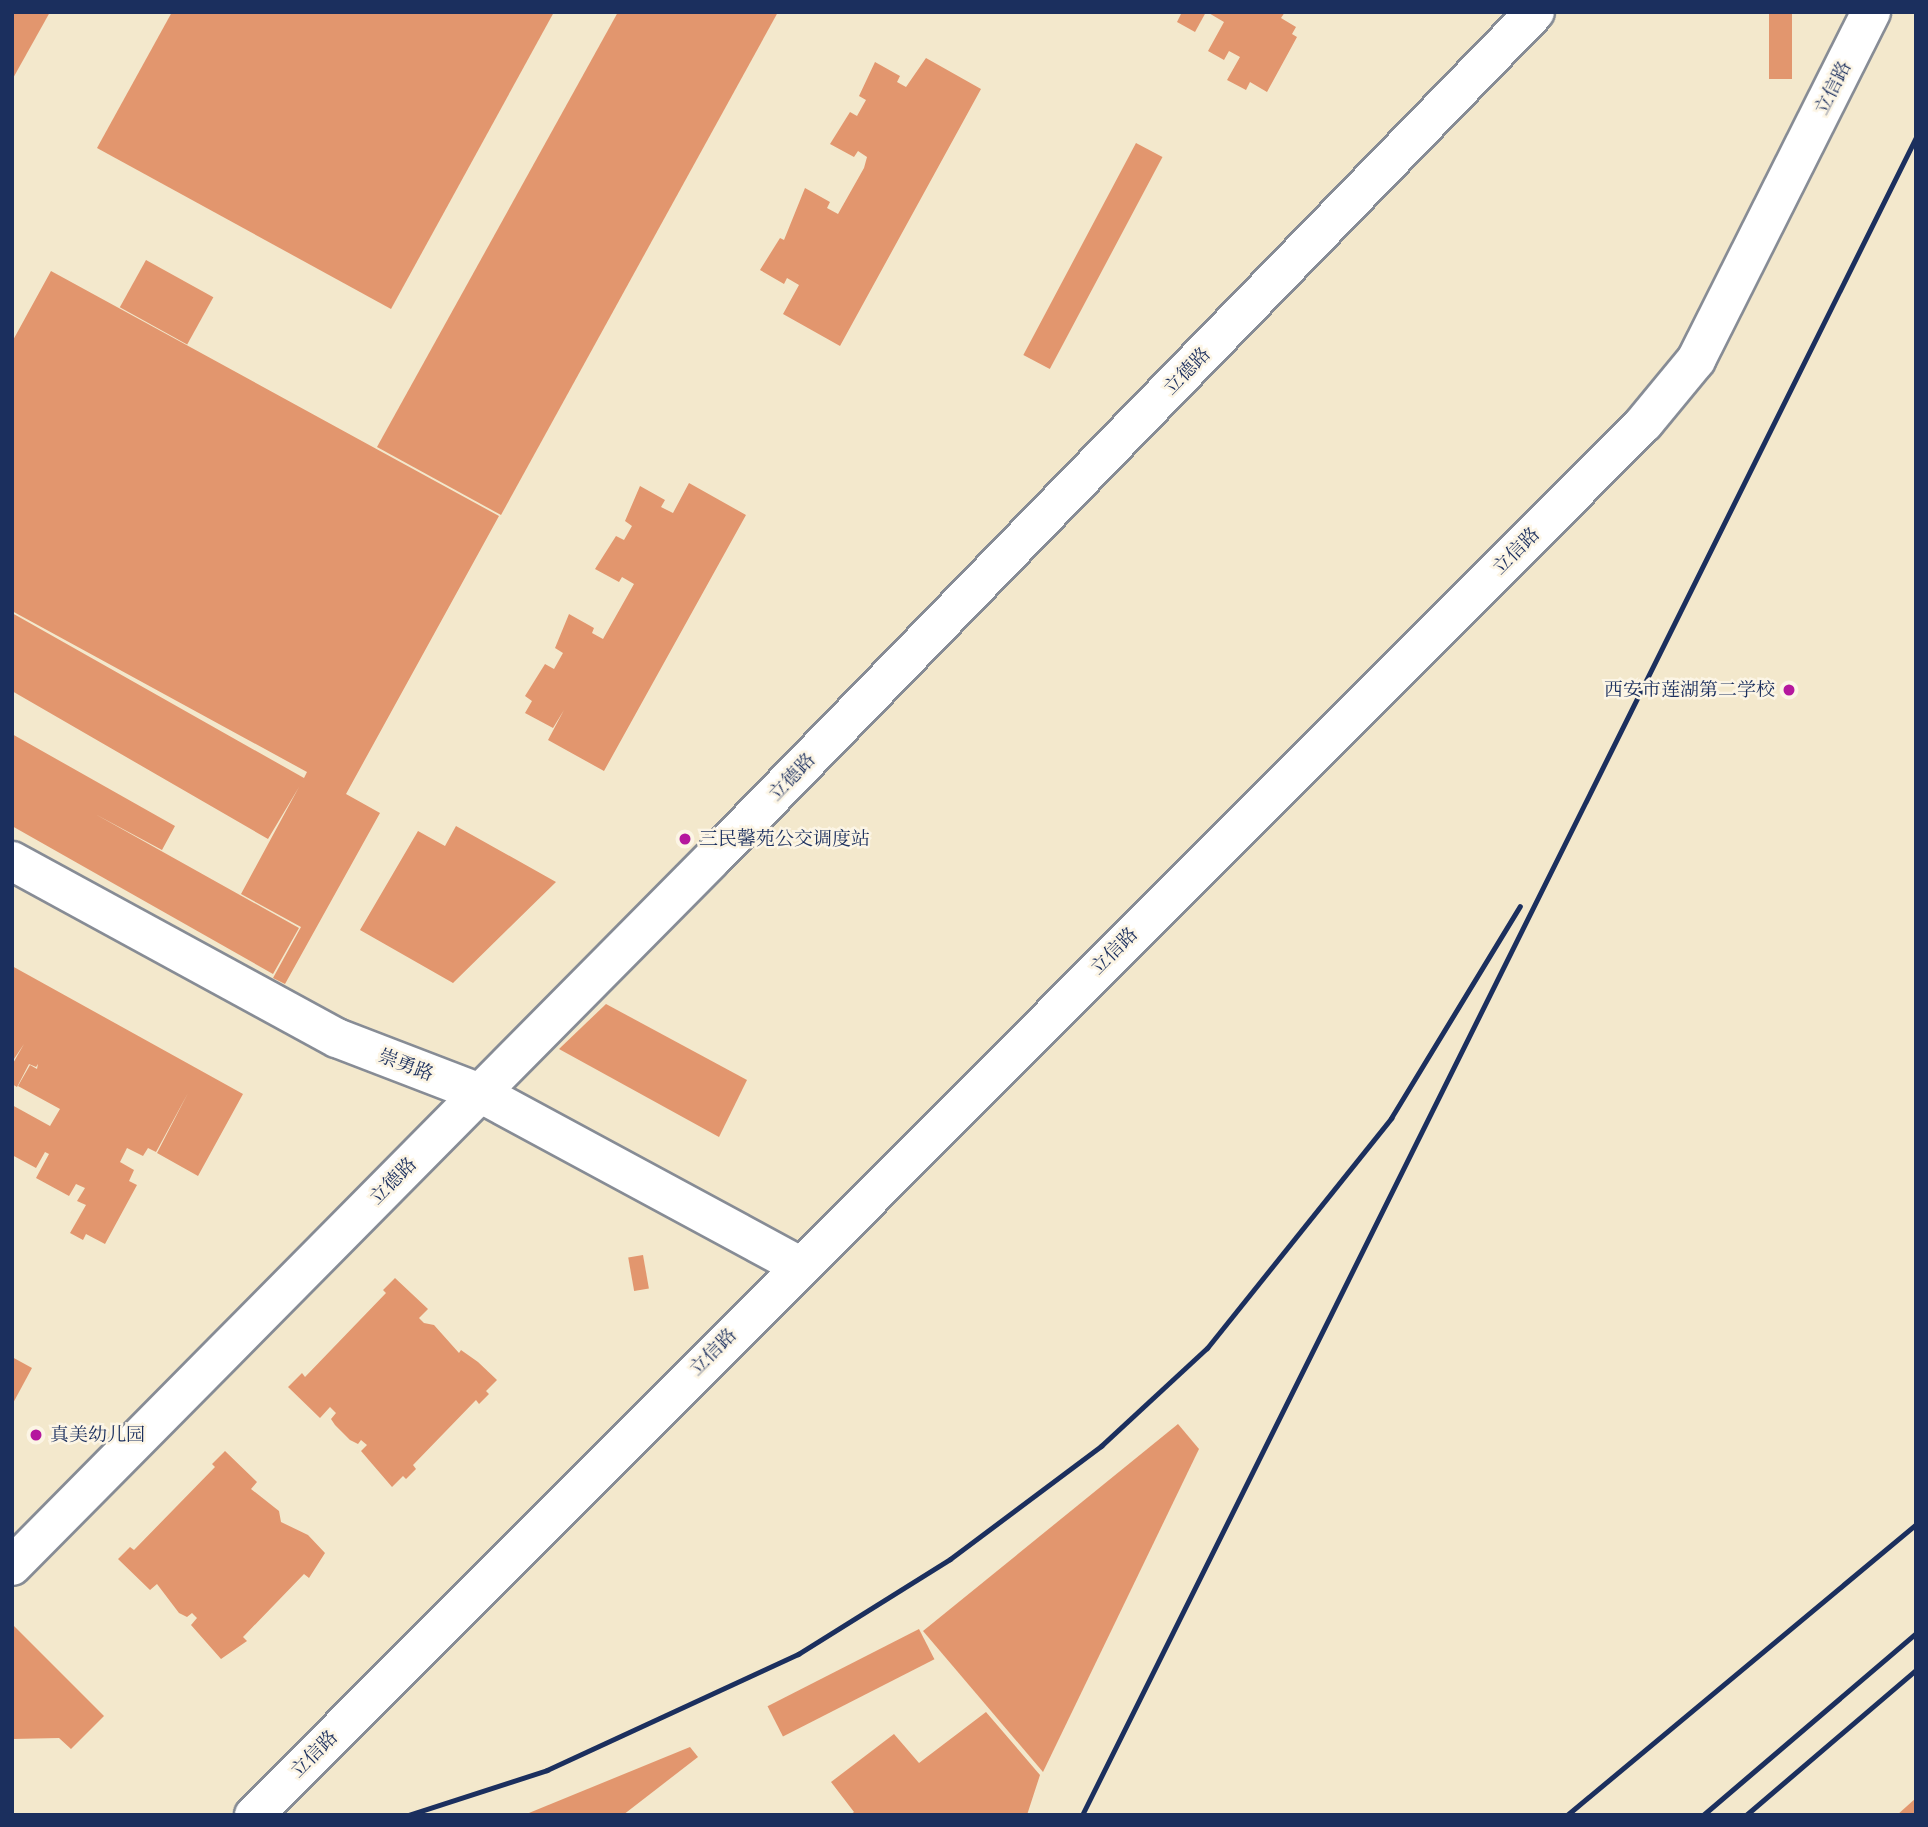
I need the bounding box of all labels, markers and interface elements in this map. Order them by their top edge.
street label: 立信路 [1810,57,1856,119]
street label: 立德路 [1159,343,1215,399]
street label: 立信路 [1488,523,1544,579]
place label: 西安市莲湖第二学校 [1604,679,1775,701]
marker: 西安市莲湖第二学校 [1781,682,1797,698]
street label: 立德路 [764,749,820,805]
place label: 三民馨苑公交调度站 [699,828,870,850]
marker: 三民馨苑公交调度站 [677,831,693,847]
street label: 立信路 [1086,923,1142,979]
street label: 崇勇路 [375,1044,437,1086]
street label: 立德路 [365,1153,421,1209]
street label: 立信路 [685,1324,741,1380]
place label: 真美幼儿园 [50,1424,145,1446]
marker: 真美幼儿园 [28,1427,44,1443]
street label: 立信路 [286,1726,342,1782]

